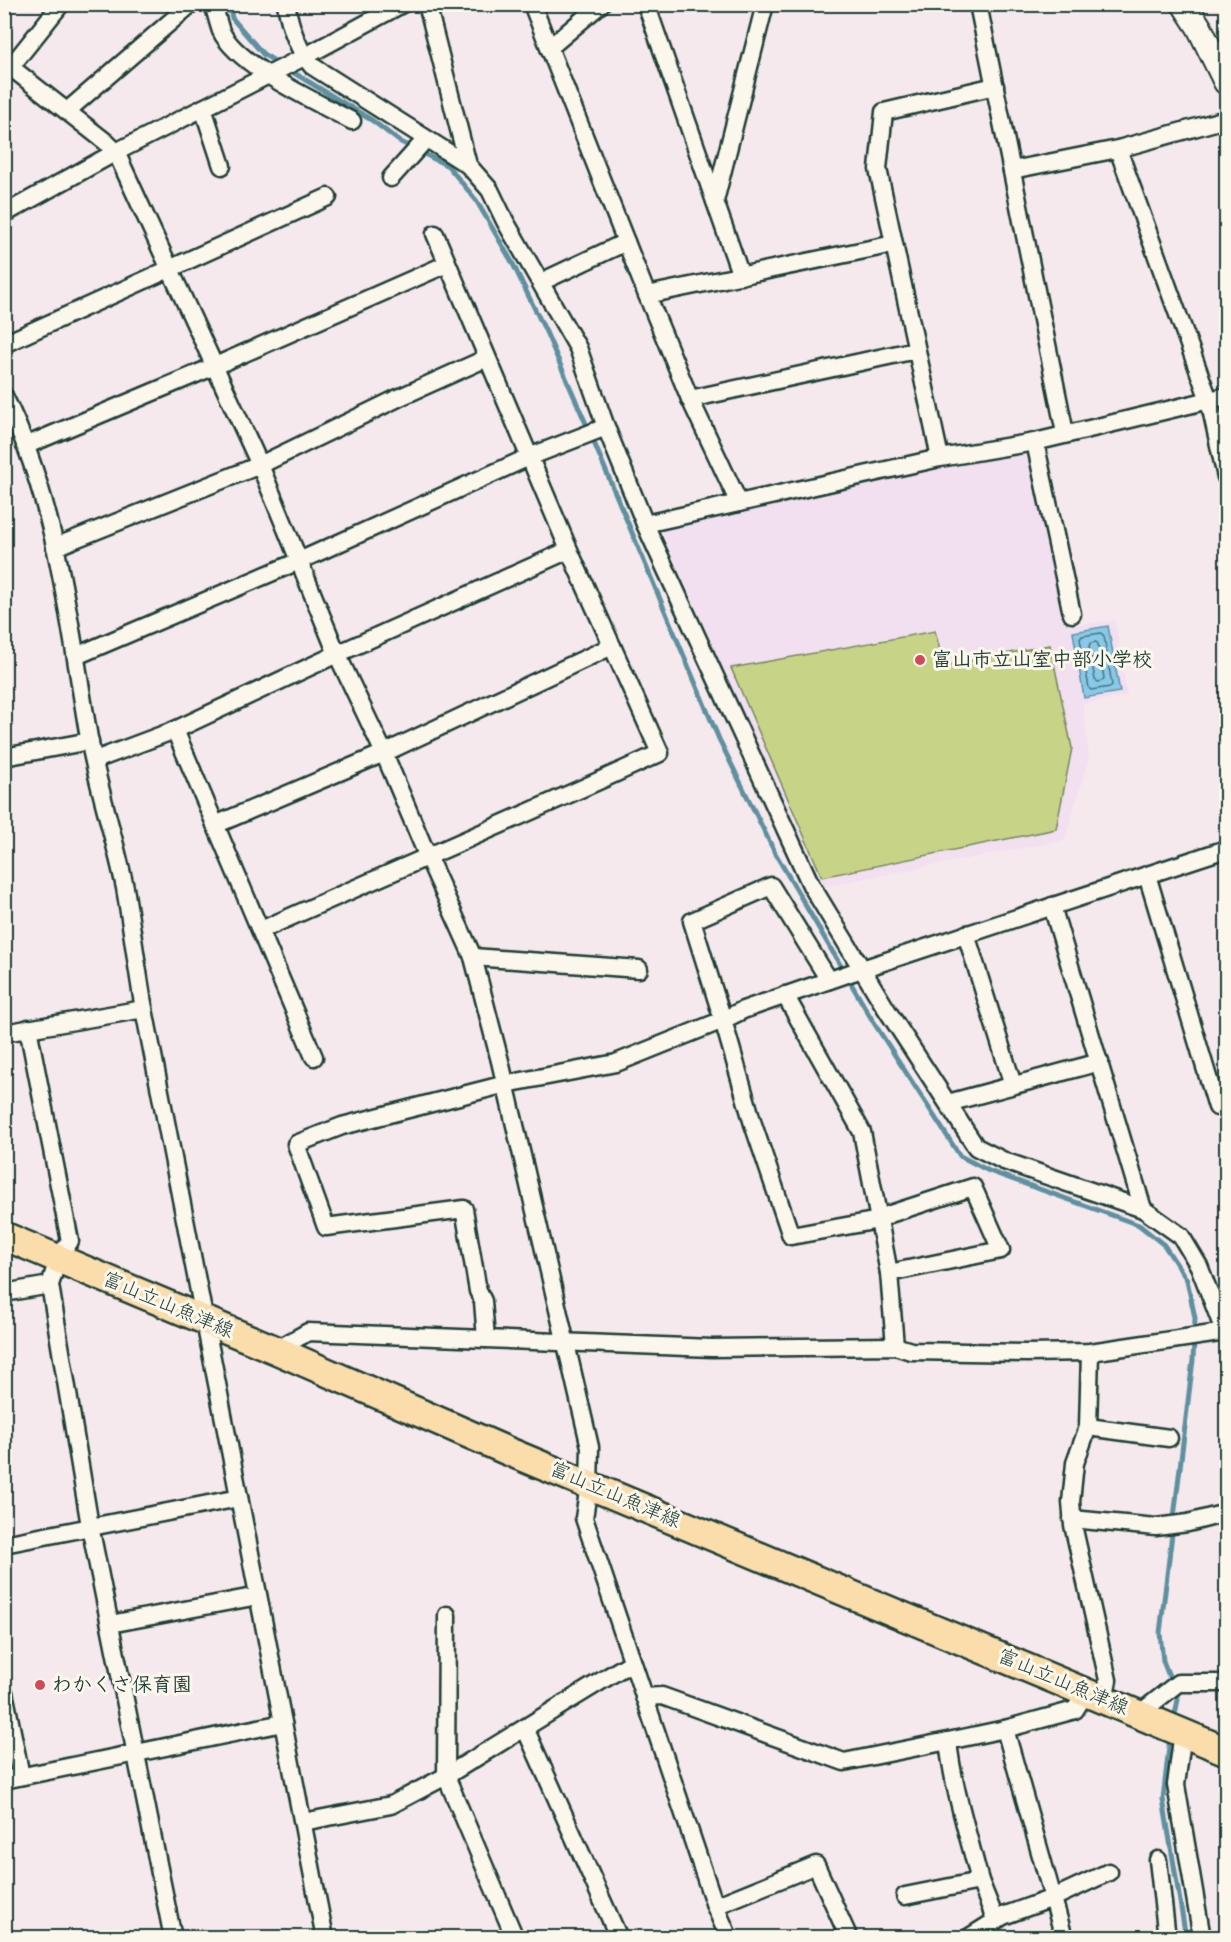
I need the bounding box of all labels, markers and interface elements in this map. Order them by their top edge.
place label: 富山市立山室中部小学校 [932,648,1152,672]
marker: 富山市立山室中部小学校 [913,653,927,667]
street label: 富山立山魚津線 [99,1267,237,1343]
street label: 富山立山魚津線 [546,1457,684,1533]
street label: 富山立山魚津線 [994,1644,1132,1720]
place label: わかくさ保育園 [52,1673,192,1697]
marker: わかくさ保育園 [33,1678,47,1692]

